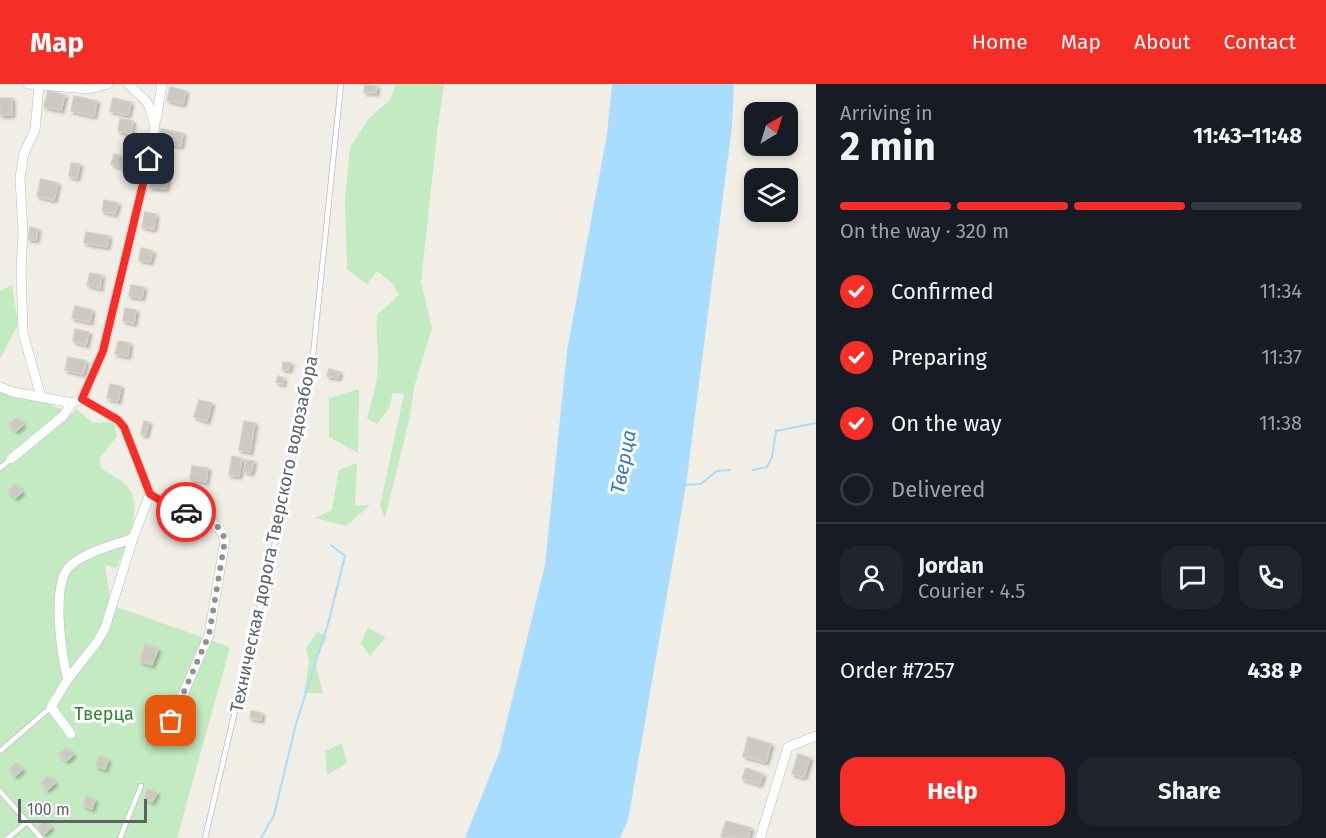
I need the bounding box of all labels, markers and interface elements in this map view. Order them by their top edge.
text: Map [30,26,84,59]
text: Home [972,29,1028,55]
text: Map [1061,29,1101,55]
text: About [1134,29,1191,55]
text: Contact [1224,29,1296,55]
text: Arriving in [840,101,933,125]
north arrow [744,102,798,156]
map controls [744,102,798,222]
text: 11:43–11:48 [1193,122,1302,149]
text: 2 min [840,124,936,170]
pin [123,133,174,184]
icon: home [132,142,165,175]
button: layers [744,168,798,222]
text: On the way · 320 m [840,219,1009,243]
icon: check [840,275,873,308]
text: Confirmed [891,278,994,305]
text: 11:34 [1259,279,1302,303]
icon: check [840,341,873,374]
text: Preparing [891,344,987,371]
text: 11:37 [1261,345,1302,369]
street label: Техническая дорога Тверского водозабора [225,354,323,714]
icon: check [840,407,873,440]
text: On the way [891,410,1002,437]
text: 11:38 [1259,411,1302,435]
water label: Тверца [605,428,641,496]
text: Delivered [891,476,986,503]
courier [156,482,216,542]
icon: car [170,496,203,529]
button: person [840,546,903,609]
button: chat [1161,546,1224,609]
button: phone [1239,546,1302,609]
text: Jordan [918,552,984,579]
text: Courier · 4.5 [918,579,1025,603]
text: Order #7257 [840,657,955,684]
text: 438 ₽ [1247,657,1302,684]
pin [145,695,196,746]
park label: Тверца [74,703,134,725]
icon: bag [154,704,187,737]
button: Help [840,757,1065,826]
button: Share [1077,757,1302,826]
scale bar [18,796,147,824]
text: 100 m [27,800,70,819]

